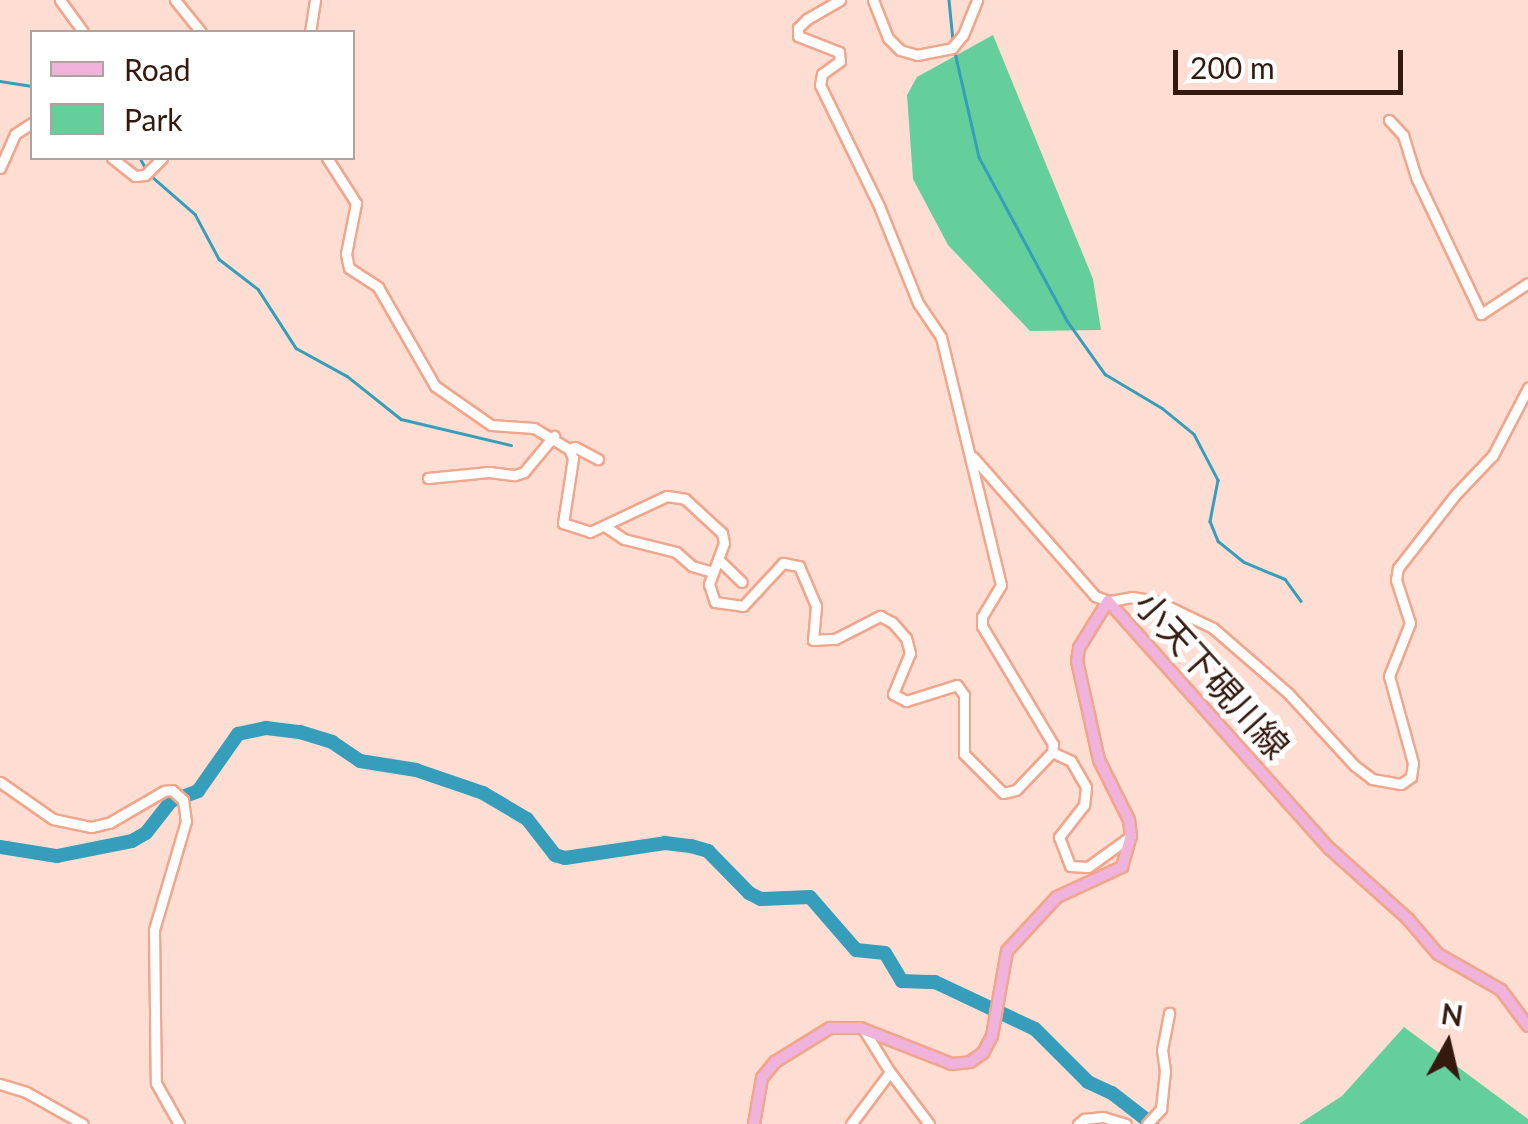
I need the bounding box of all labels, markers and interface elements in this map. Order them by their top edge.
legend [30,30,355,160]
scale bar [1178,30,1408,92]
text: 200 m [1190,49,1275,85]
text: Road [124,51,191,87]
text: Park [124,101,183,137]
street label: 小天下硯川線 [1127,582,1299,766]
north arrow [1398,994,1498,1094]
text: N [1439,996,1465,1033]

